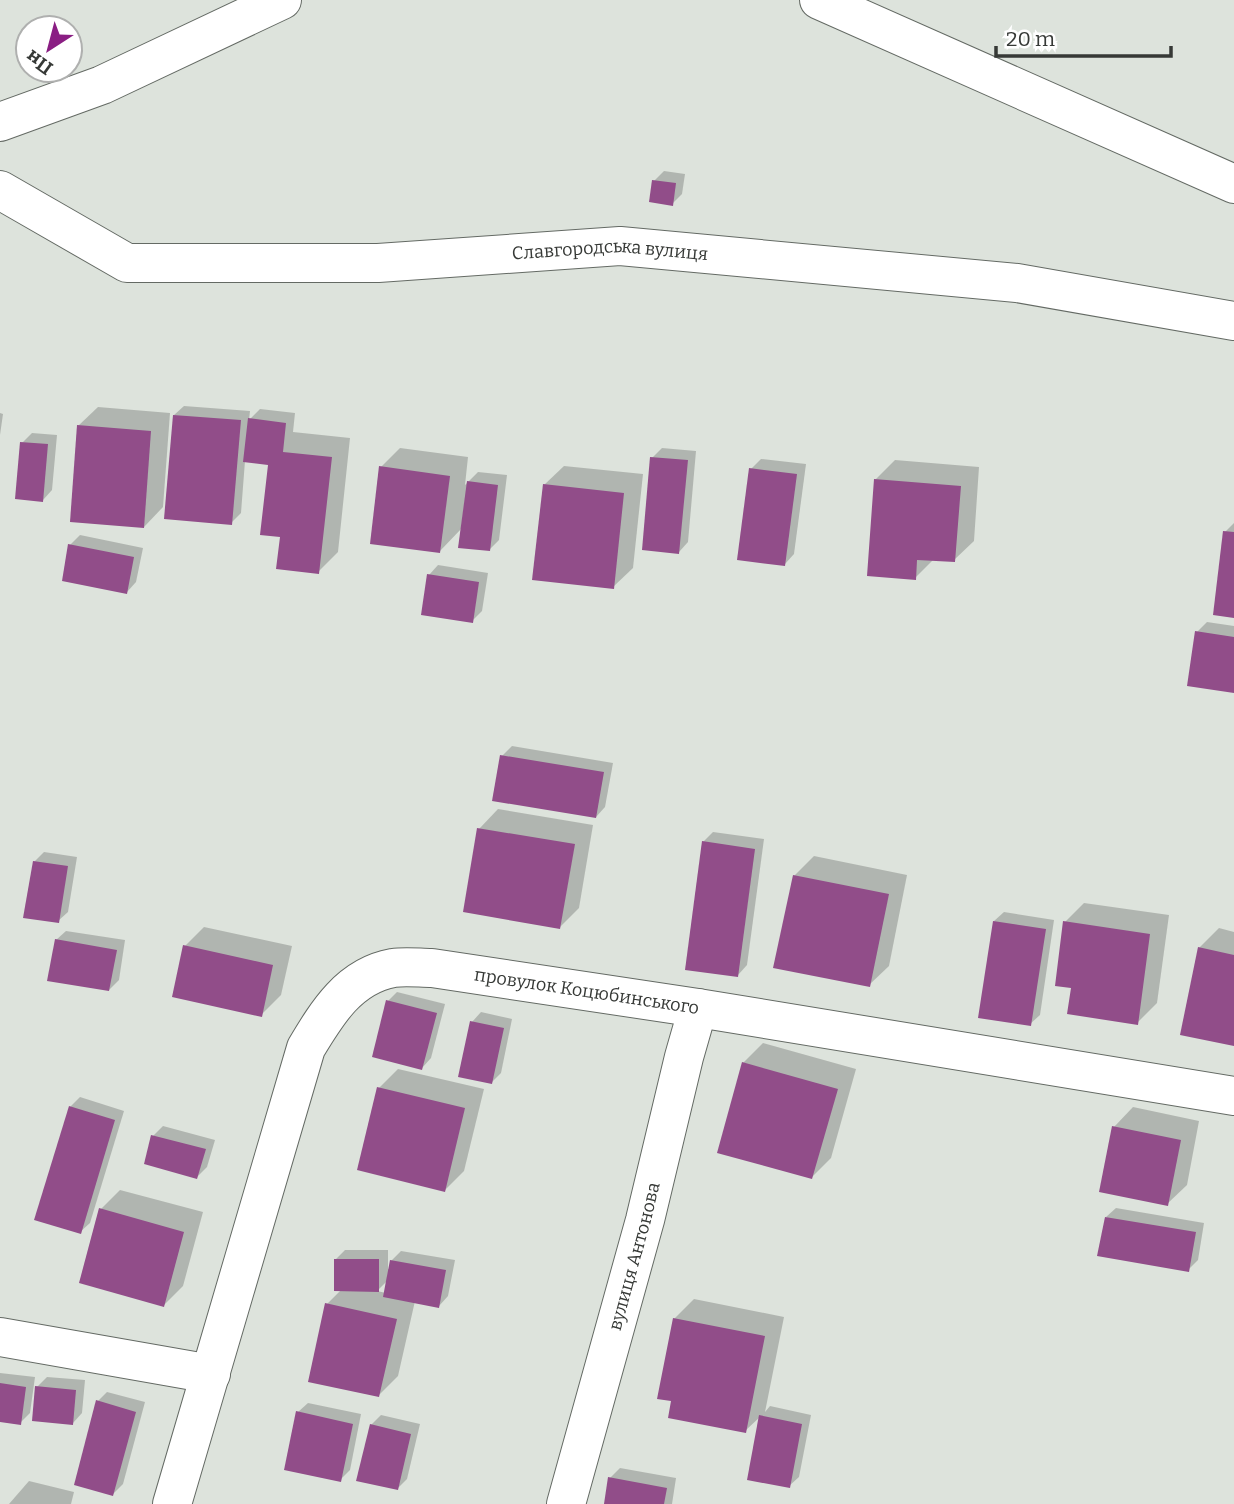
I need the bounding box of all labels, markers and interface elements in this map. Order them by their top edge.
north arrow [14,14,84,84]
scale bar [996,14,1171,58]
text: 20 m [1006,26,1055,52]
text: Пн [21,45,57,80]
street label: Славгородська вулиця [511,235,709,265]
street label: провулок Коцюбинського [473,963,701,1019]
street label: вулиця Антонова [604,1180,665,1333]

